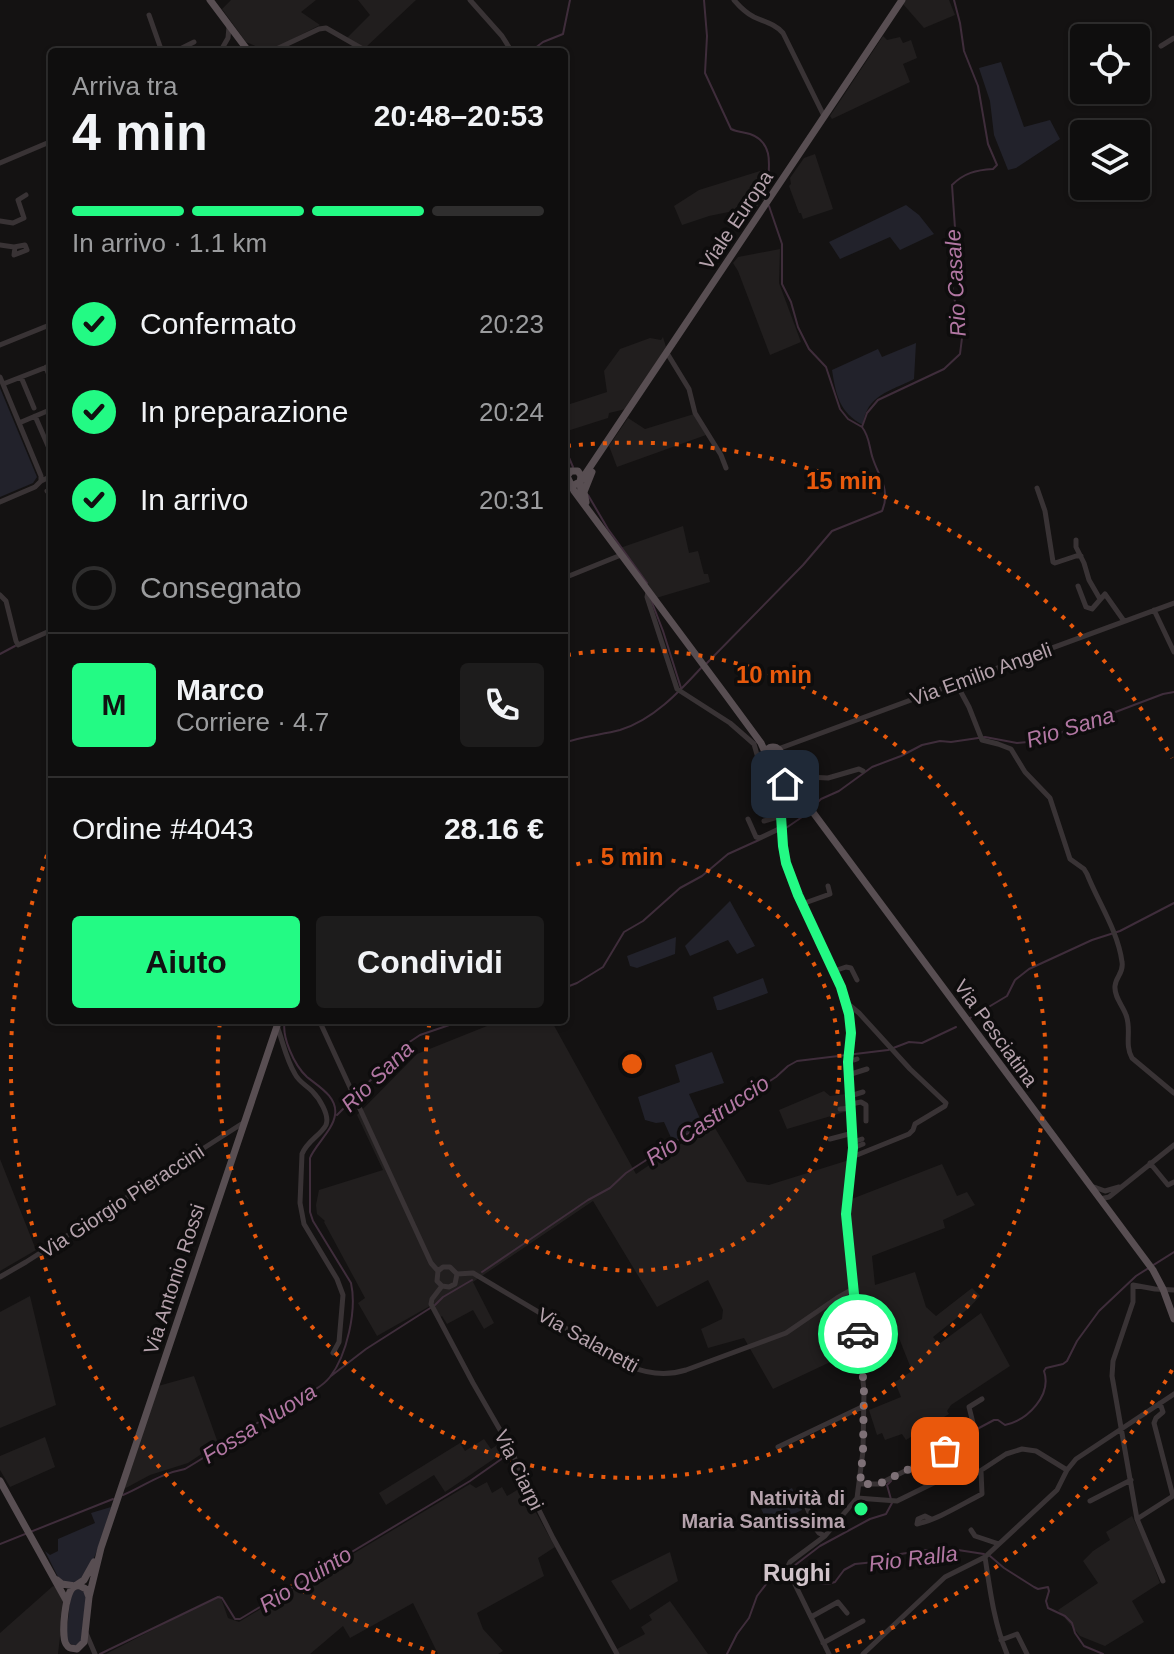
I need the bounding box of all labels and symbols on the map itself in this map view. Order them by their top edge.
street label: Viale Europa [695,166,778,273]
water label: Rio Casale [940,229,971,337]
text: 15 min [806,467,882,494]
street label: Via Emilio Angeli [907,638,1055,710]
text: 10 min [736,661,812,688]
water label: Rio Sana [1023,702,1117,753]
pin [751,750,819,818]
text: 5 min [601,843,663,870]
street label: Via Pesciatina [950,975,1043,1091]
water label: Rio Sana [336,1036,419,1117]
centre of rings [618,1050,646,1078]
water label: Rio Castruccio [641,1070,774,1171]
street label: Via Giorgio Pieraccini [36,1140,208,1262]
street label: Via Antonio Rossi [139,1201,209,1357]
courier [818,1294,898,1374]
street label: Via Salanetti [534,1303,642,1377]
water label: Fossa Nuova [198,1378,321,1468]
pin [911,1417,979,1485]
street label: Via Ciarpi [490,1426,548,1514]
place label: Natività di Maria Santissima [682,1487,846,1532]
marker: Natività di Maria Santissima [852,1500,870,1518]
water label: Rio Quinto [255,1541,356,1618]
water label: Rio Ralla [867,1541,959,1576]
district label: Rughi [763,1559,831,1586]

